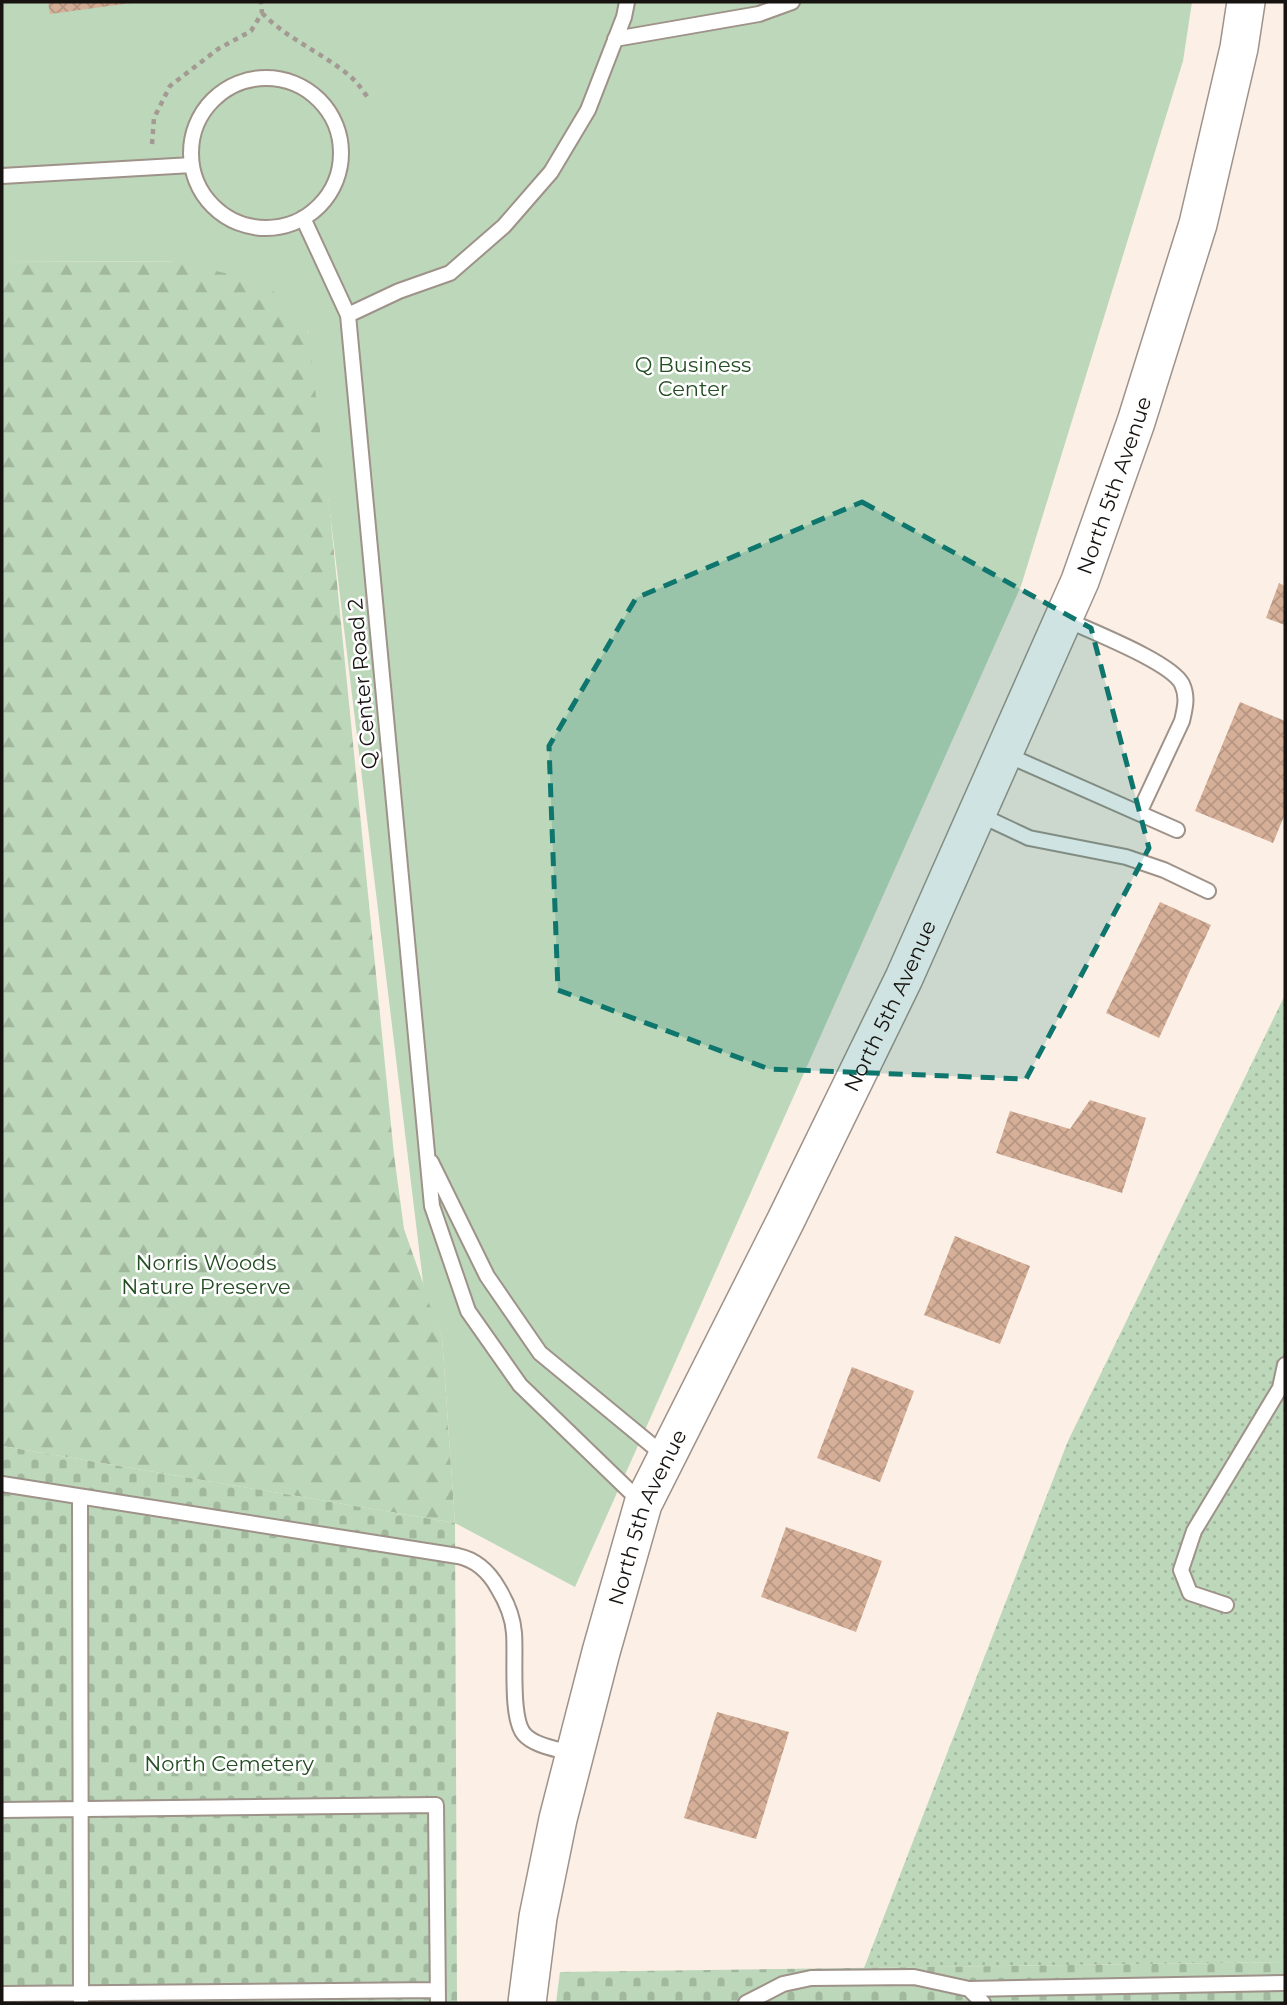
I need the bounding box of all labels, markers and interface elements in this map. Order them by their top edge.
park label: Q Business Center [635,352,751,401]
street label: North 5th Avenue [1071,393,1156,577]
street label: Q Center Road 2 [342,597,382,771]
street label: North 5th Avenue [838,916,941,1095]
park label: Norris Woods Nature Preserve [121,1250,291,1299]
street label: North 5th Avenue [602,1425,691,1608]
park label: North Cemetery [144,1751,314,1776]

